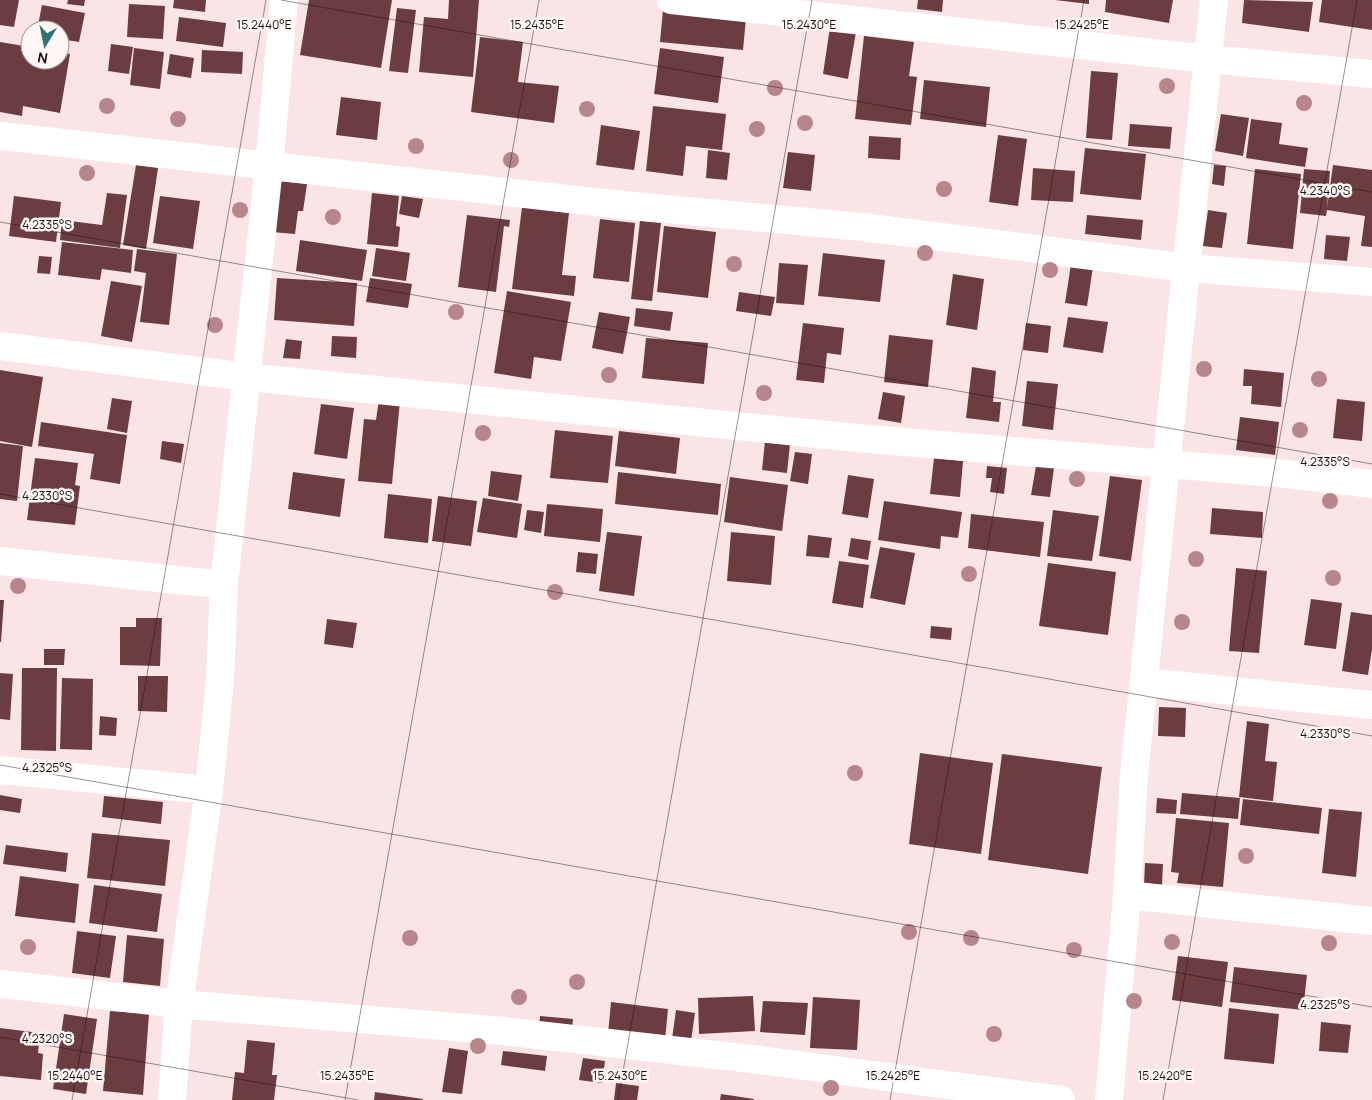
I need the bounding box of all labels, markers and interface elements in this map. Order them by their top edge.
text: 15.2440°E [236,16,292,33]
text: 15.2435°E [510,16,564,33]
text: 15.2430°E [782,16,836,33]
text: 15.2425°E [1055,16,1109,33]
north arrow [20,20,70,70]
text: N [36,48,49,69]
text: 4.2340°S [1300,182,1350,199]
text: 4.2335°S [22,216,72,233]
text: 4.2335°S [1300,453,1350,470]
text: 4.2330°S [22,487,72,504]
text: 4.2330°S [1300,725,1350,742]
text: 4.2325°S [22,759,72,776]
text: 4.2325°S [1300,996,1350,1013]
text: 4.2320°S [22,1030,72,1047]
text: 15.2440°E [47,1067,103,1084]
text: 15.2435°E [320,1067,374,1084]
text: 15.2430°E [593,1067,647,1084]
text: 15.2425°E [866,1067,920,1084]
text: 15.2420°E [1138,1067,1193,1084]

